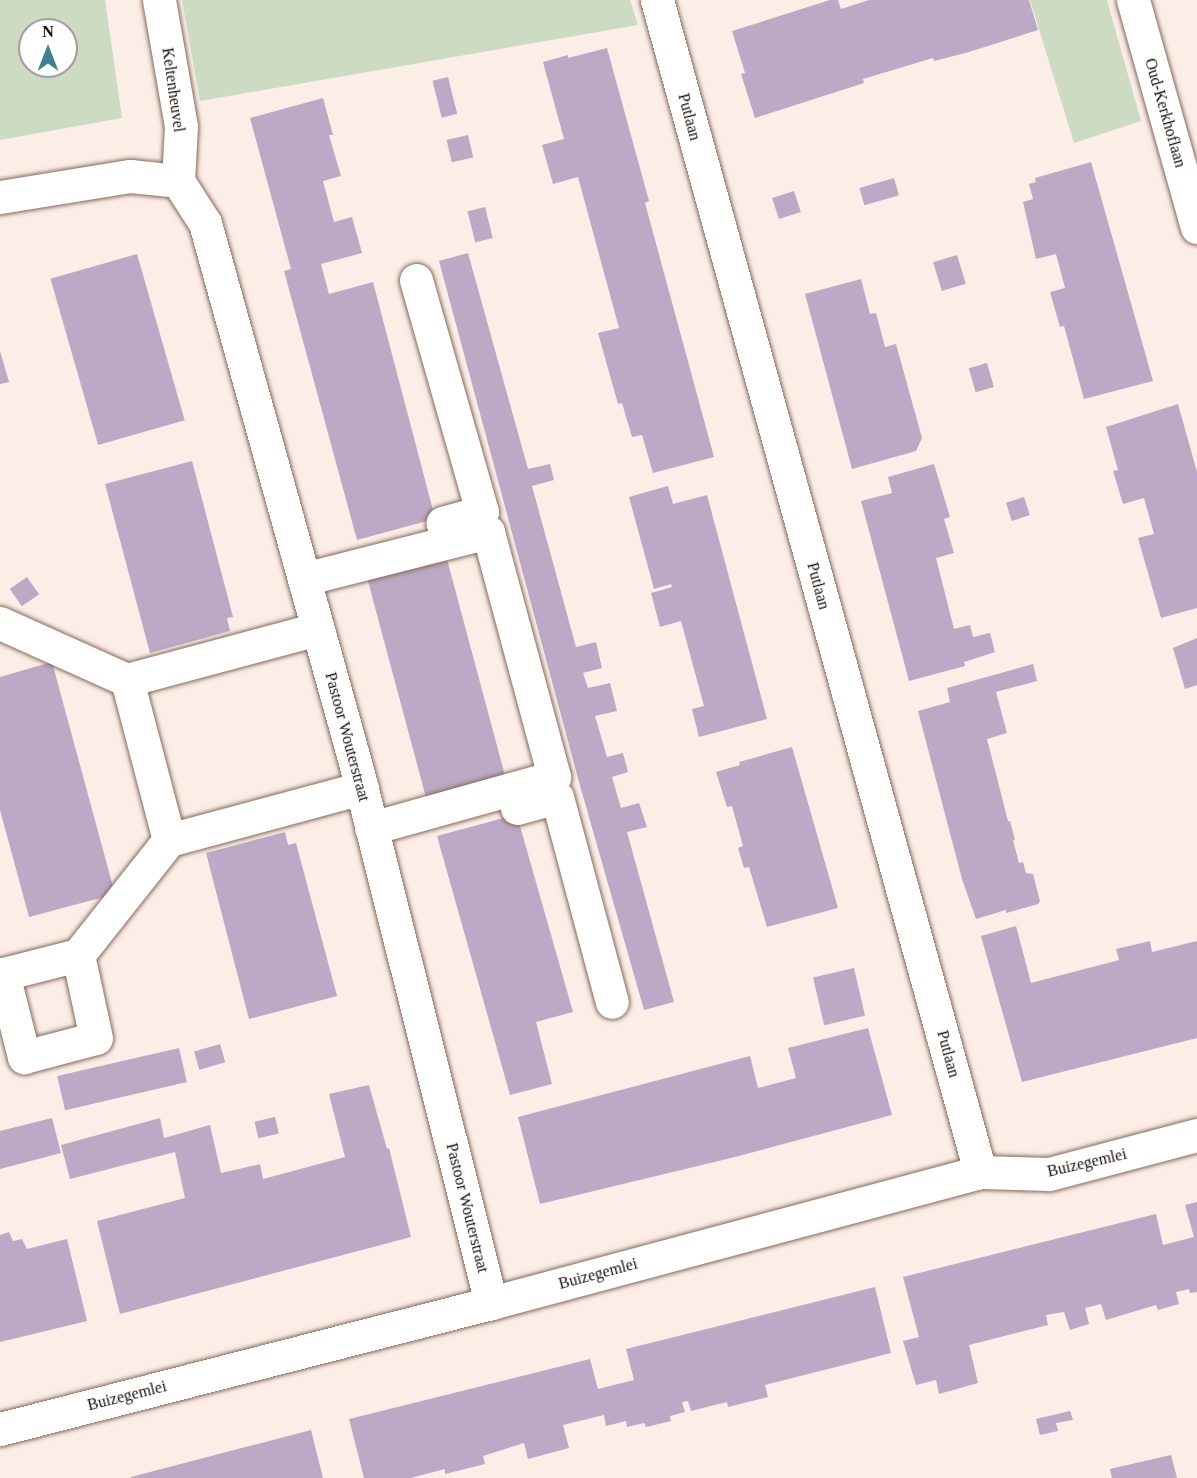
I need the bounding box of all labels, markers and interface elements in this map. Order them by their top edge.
north arrow [18,18,78,78]
text: N [42,23,54,40]
street label: Keltenheuvel [158,46,188,134]
street label: Oud-Kerkhoflaan [1140,56,1190,170]
street label: Putlaan [674,91,704,143]
street label: Putlaan [803,560,833,612]
street label: Pastoor Wouterstraat [320,670,374,804]
street label: Putlaan [933,1028,963,1080]
street label: Pastoor Wouterstraat [442,1141,492,1275]
street label: Buizegemlei [1045,1145,1129,1181]
street label: Buizegemlei [556,1254,640,1294]
street label: Buizegemlei [85,1377,169,1415]

